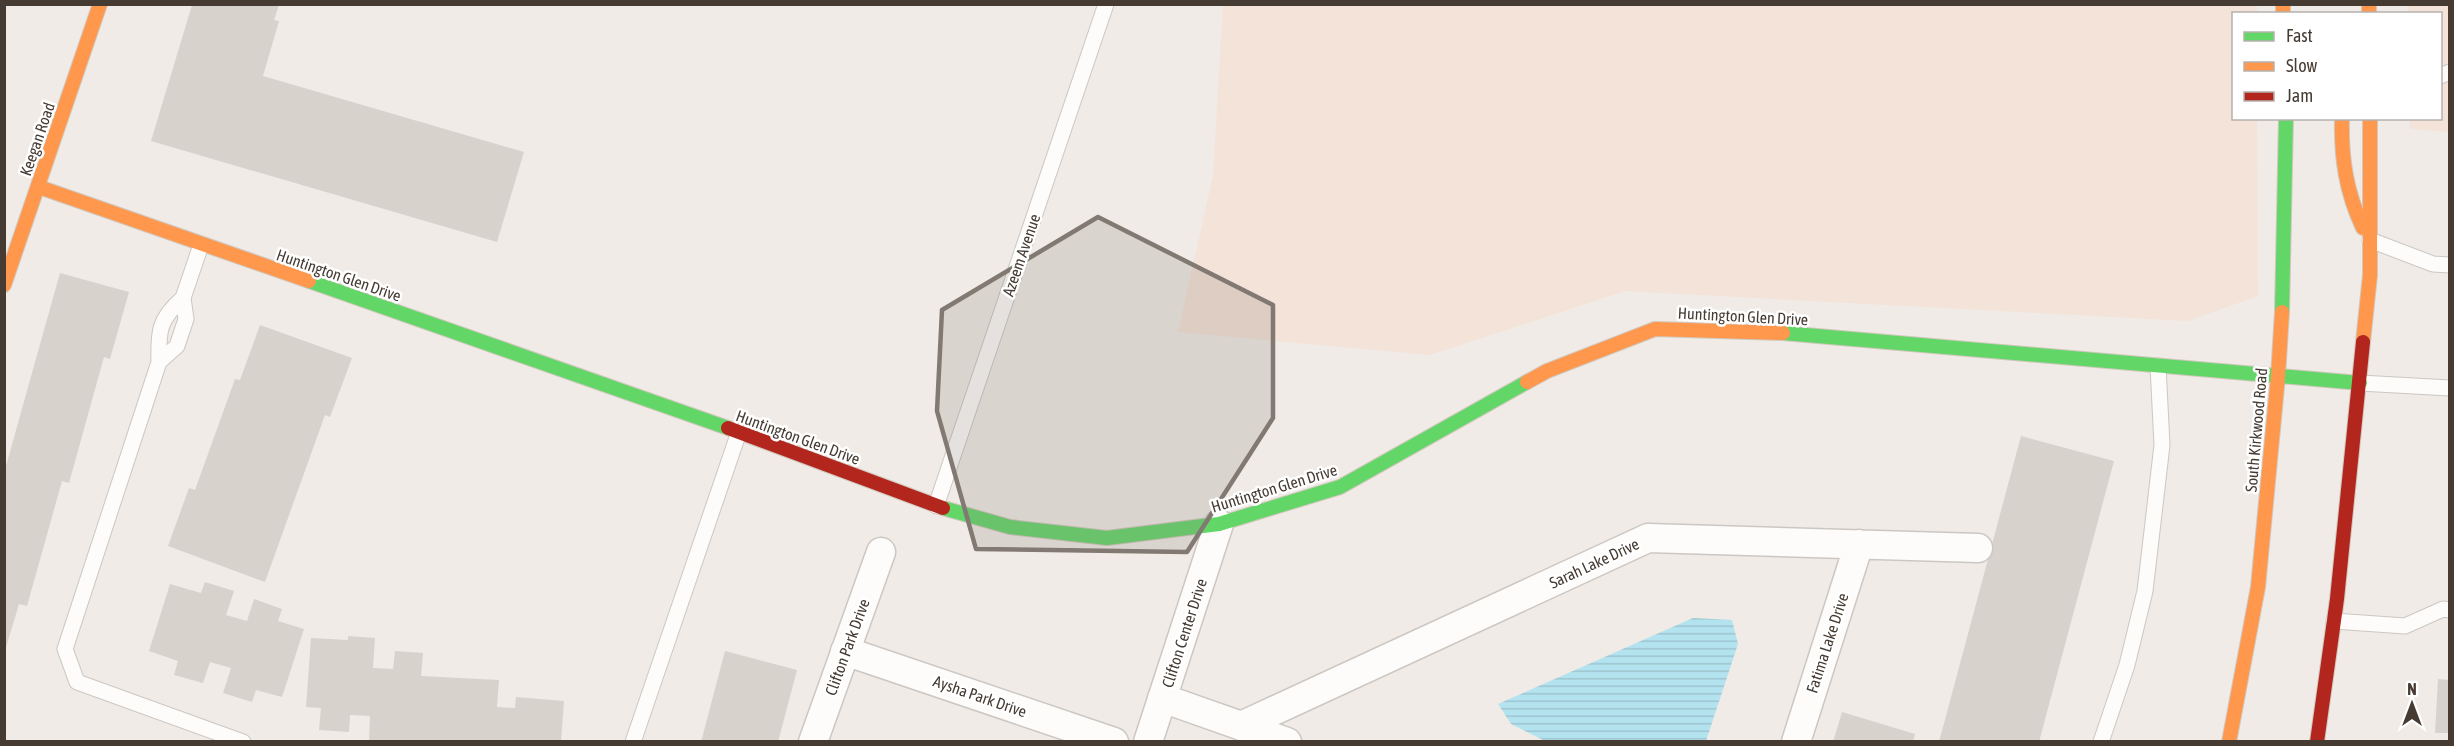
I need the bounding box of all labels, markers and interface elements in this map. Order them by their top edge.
legend [2232,12,2442,120]
text: Fast [2286,25,2313,46]
text: Slow [2286,55,2317,76]
text: Jam [2286,85,2313,106]
street label: Keegan Road [16,100,59,178]
street label: Azeem Avenue [999,211,1043,299]
street label: Huntington Glen Drive [274,245,404,306]
street label: Huntington Glen Drive [1677,304,1809,329]
street label: South Kirkwood Road [2242,367,2270,493]
street label: Huntington Glen Drive [733,406,862,469]
street label: Huntington Glen Drive [1209,460,1339,517]
street label: Sarah Lake Drive [1546,534,1642,592]
street label: Clifton Center Drive [1158,576,1210,690]
street label: Fatima Lake Drive [1802,591,1852,695]
street label: Clifton Park Drive [821,596,873,698]
street label: Aysha Park Drive [931,672,1029,721]
north arrow [2382,674,2442,734]
text: N [2407,680,2417,698]

